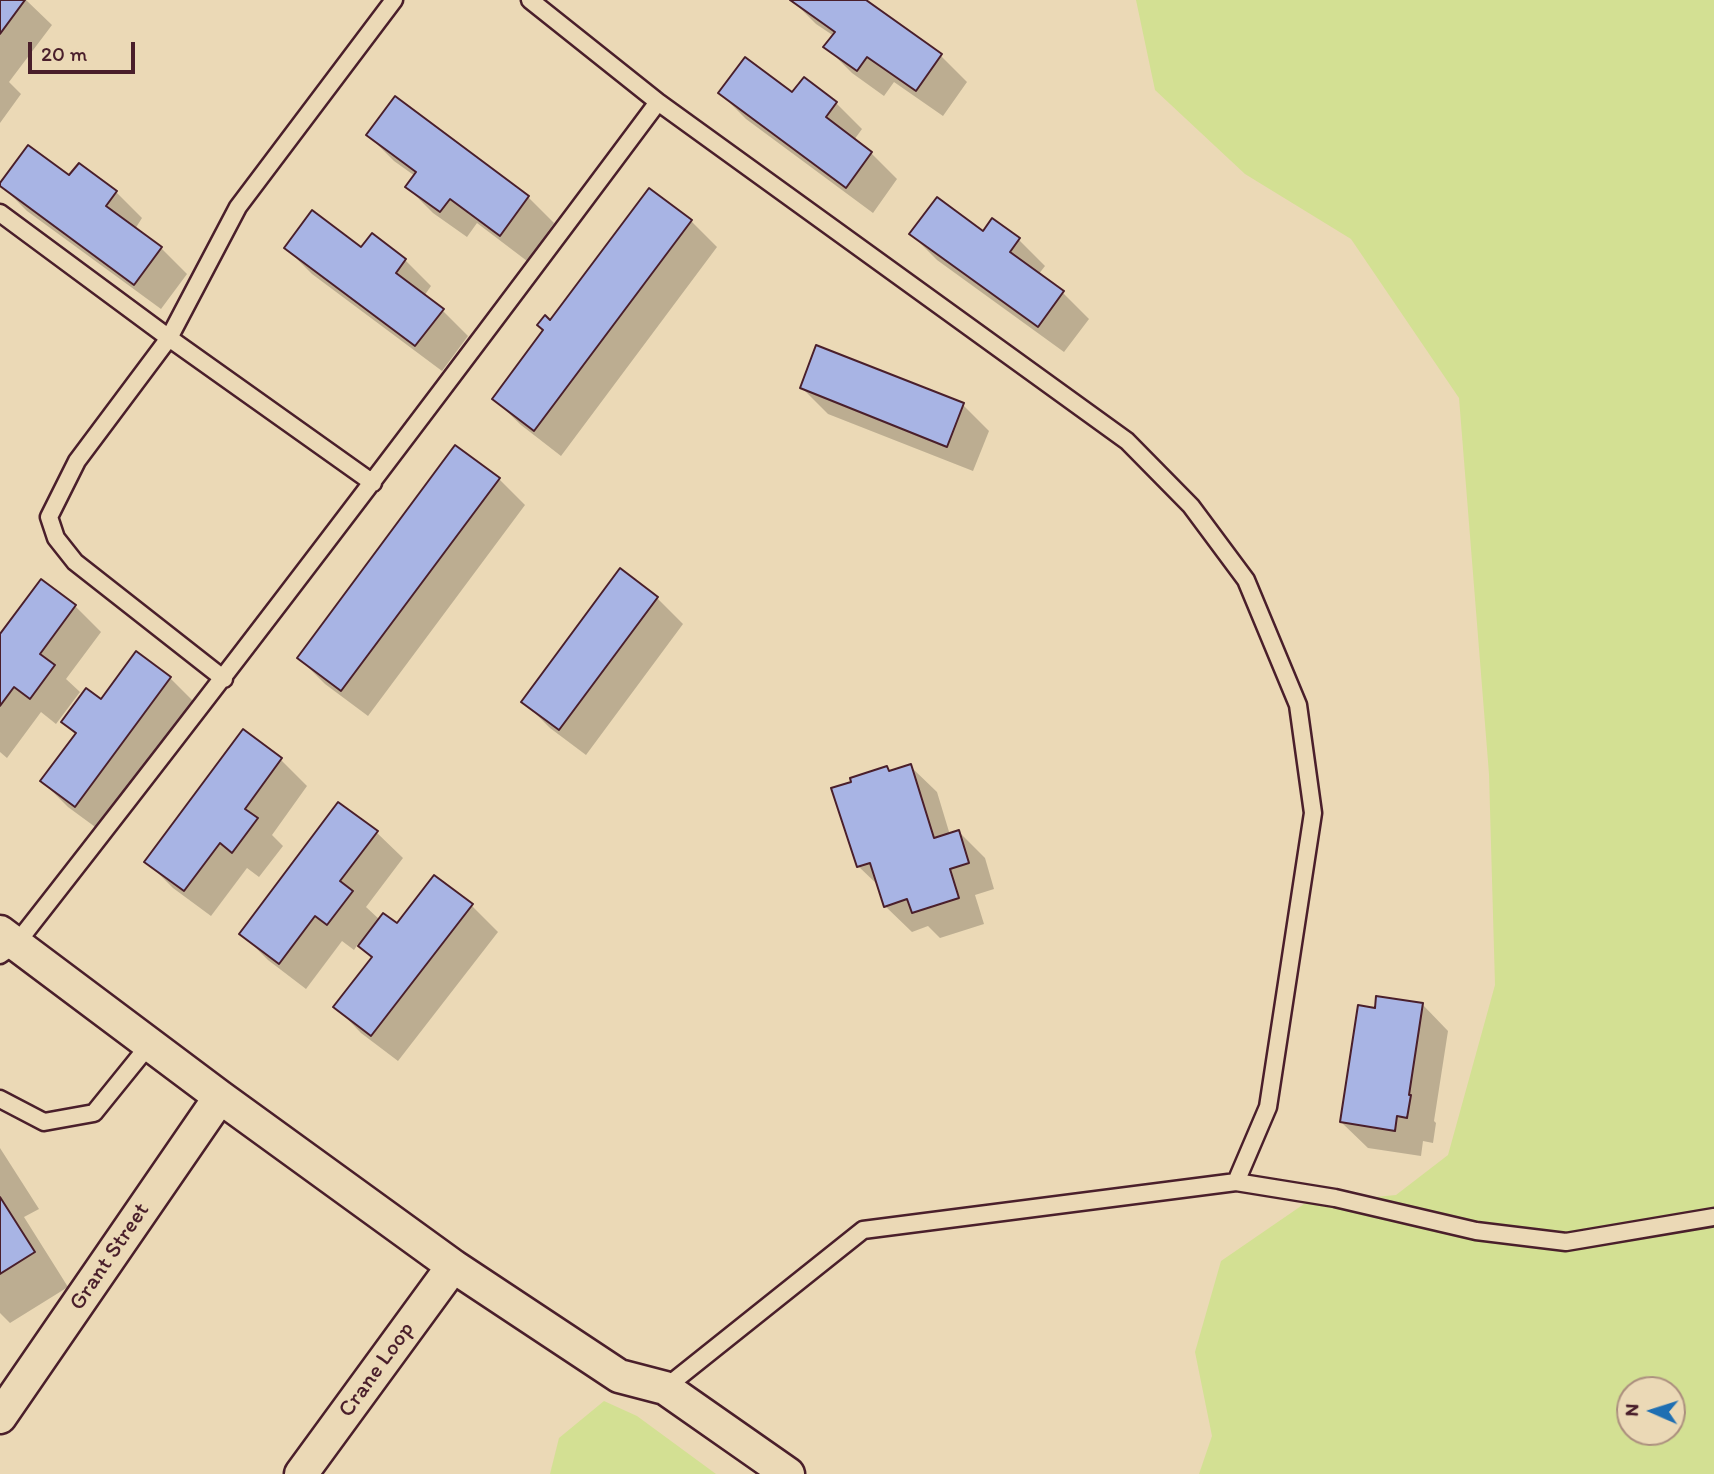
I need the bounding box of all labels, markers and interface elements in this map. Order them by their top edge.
scale bar [32,28,138,72]
text: 20 m [41,41,87,66]
street label: Grant Street [64,1198,156,1316]
street label: Crane Loop [333,1317,421,1423]
north arrow [1616,1376,1686,1446]
text: N [1620,1403,1643,1417]

